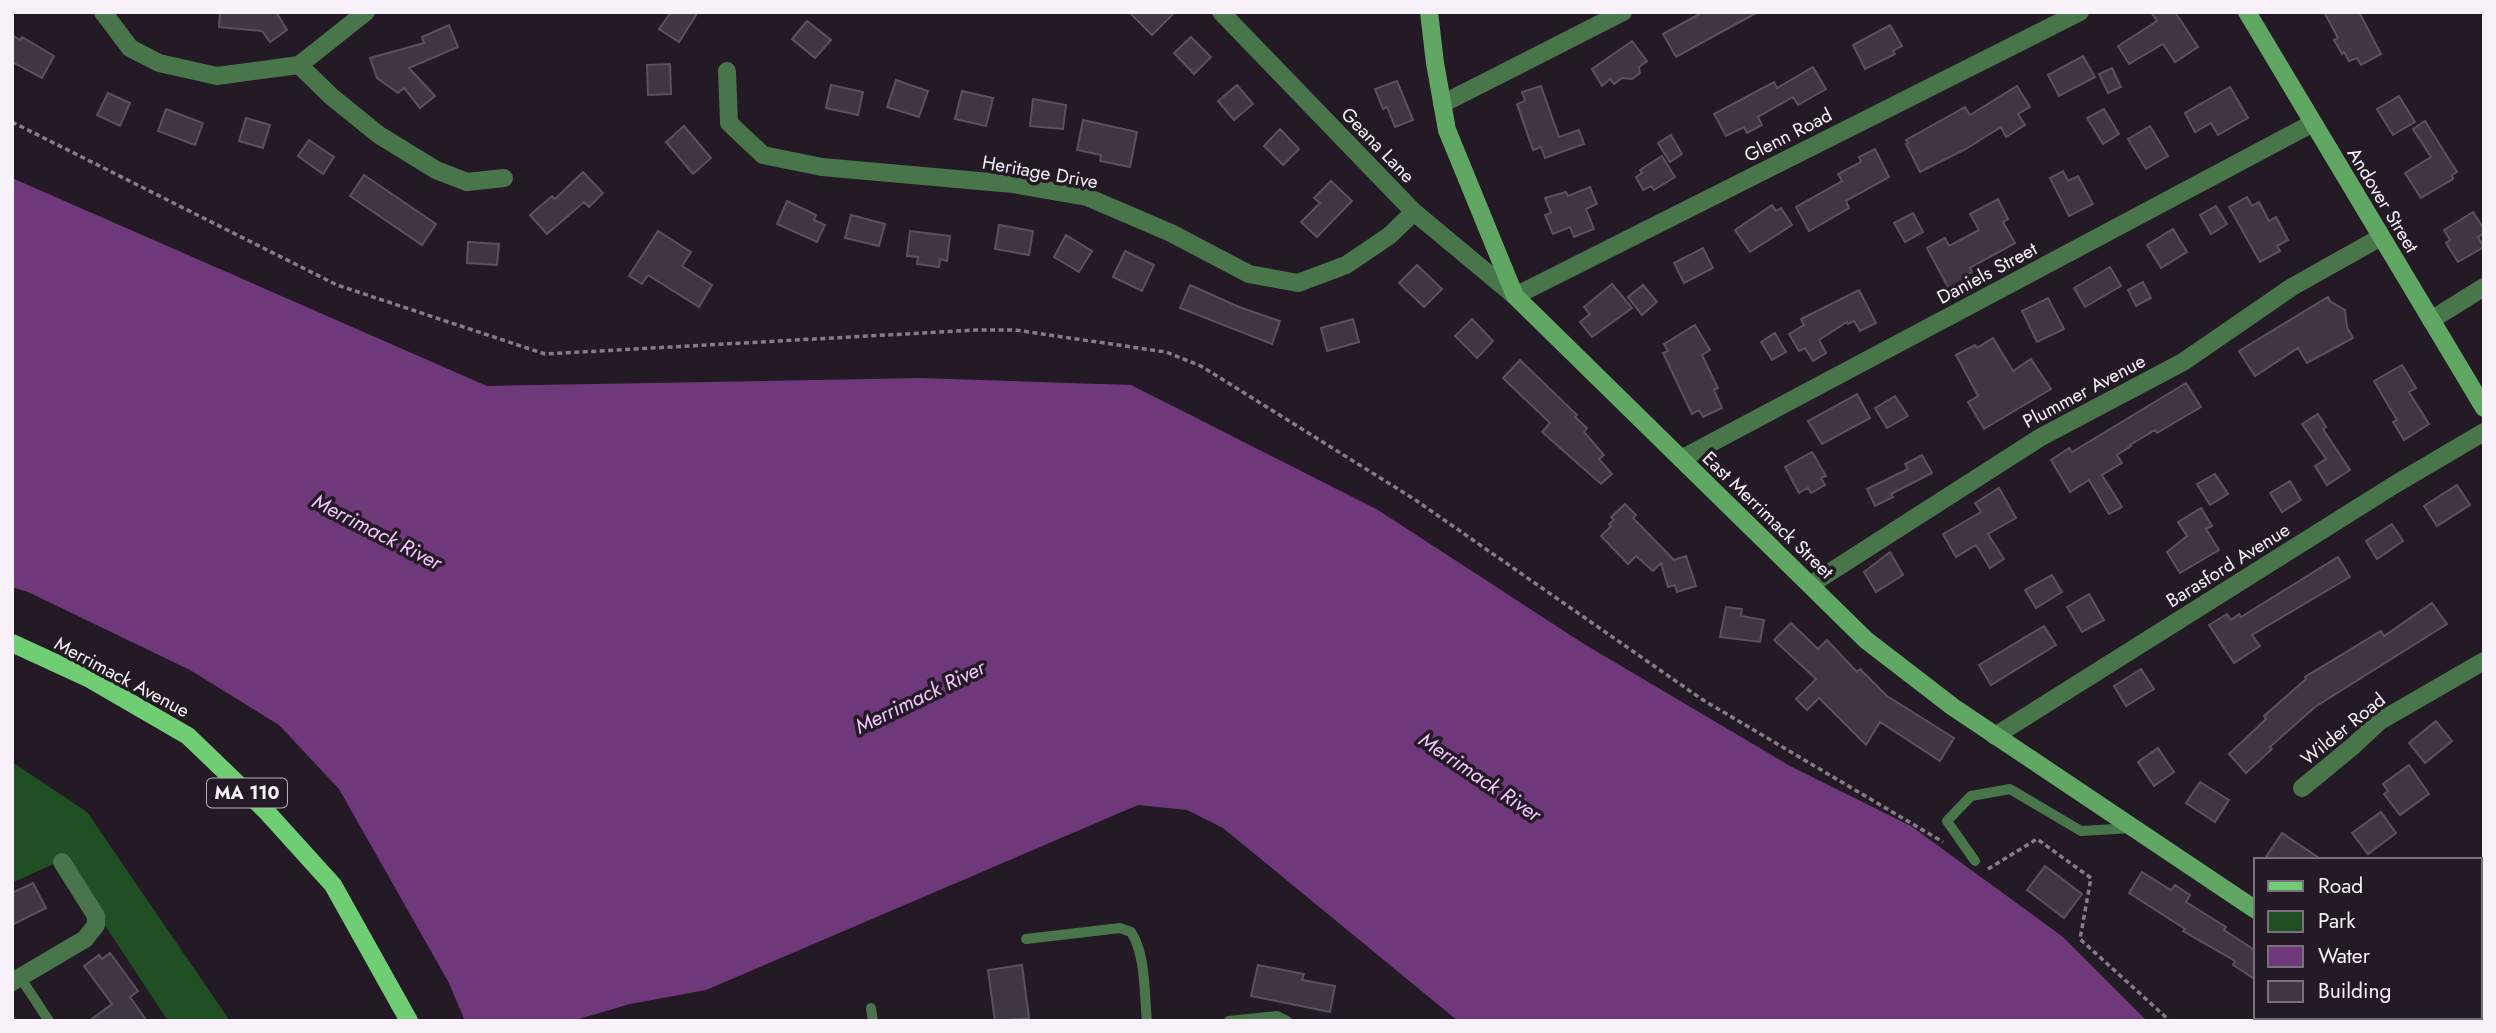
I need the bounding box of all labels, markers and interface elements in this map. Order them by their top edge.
street label: Geana Lane [1335,101,1421,189]
street label: Glenn Road [1739,101,1837,169]
street label: Andover Street [2341,142,2425,258]
street label: Heritage Drive [980,149,1100,195]
street label: Daniels Street [1932,235,2042,311]
street label: Plummer Avenue [2018,347,2150,435]
street label: East Merrimack Street [1696,445,1840,585]
water label: Merrimack River [307,486,448,578]
street label: Barasford Avenue [2161,516,2295,614]
street label: Merrimack Avenue [50,630,194,724]
water label: Merrimack River [850,652,991,742]
street label: Wilder Road [2295,686,2391,772]
water label: Merrimack River [1413,725,1548,830]
road number: MA 110 [207,778,287,808]
legend [2254,858,2482,1019]
text: Road [2318,871,2363,901]
text: Park [2318,906,2356,936]
text: Water [2318,941,2371,971]
text: Building [2318,976,2391,1006]

